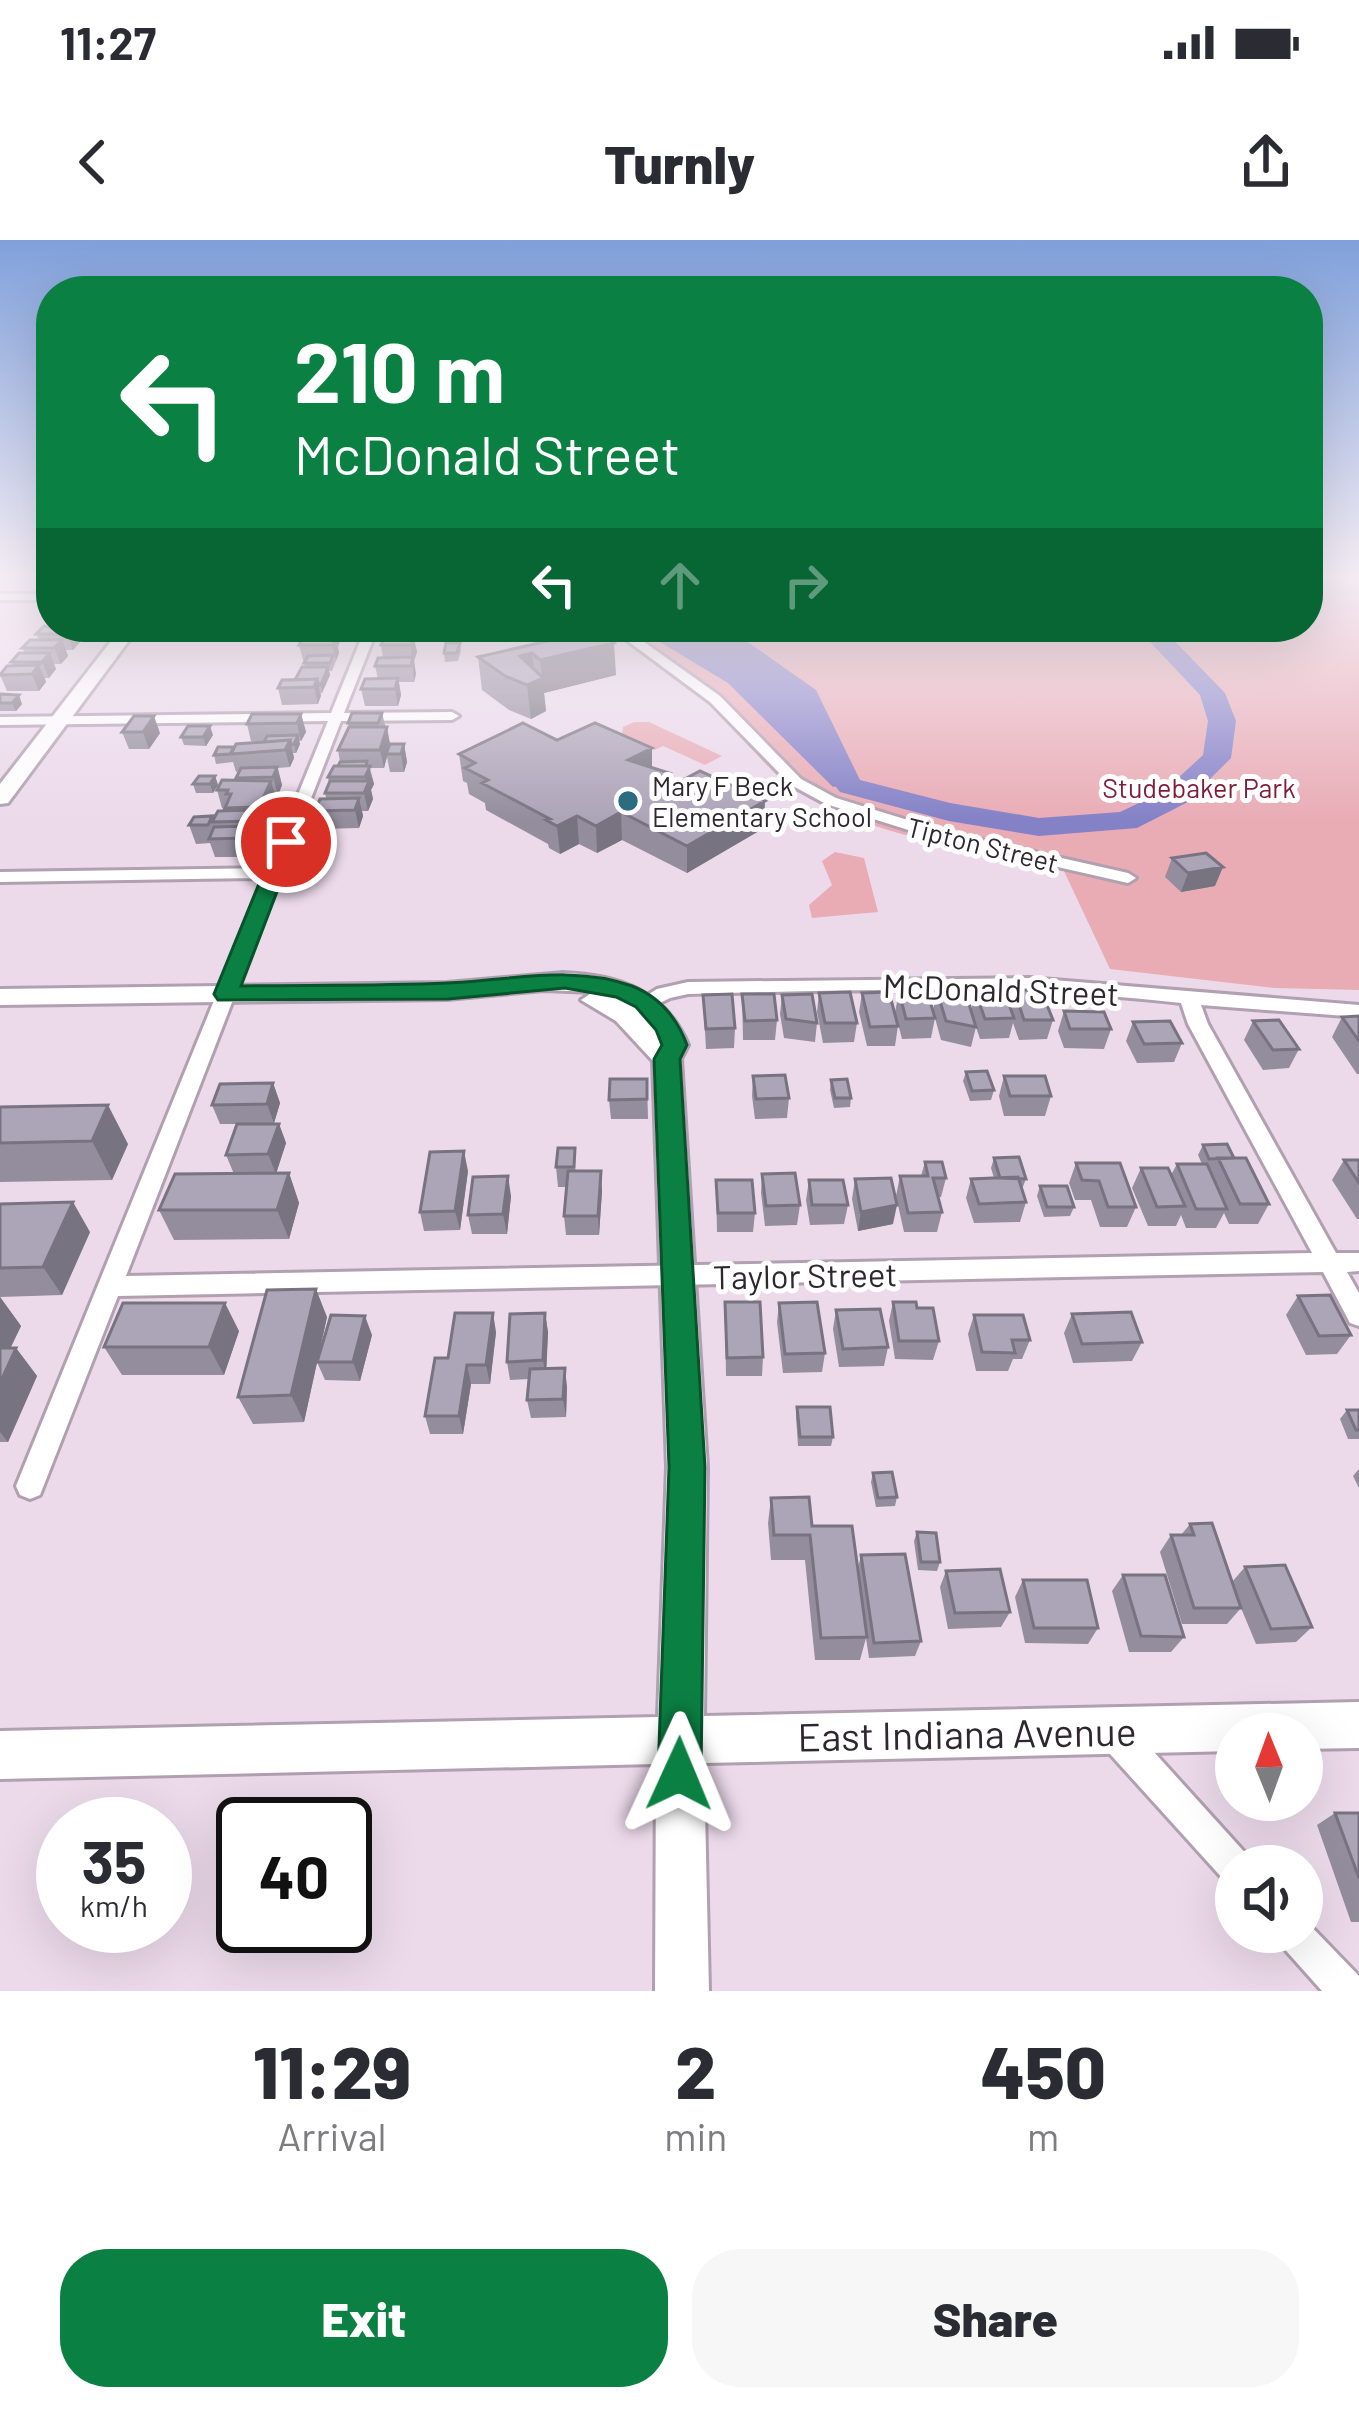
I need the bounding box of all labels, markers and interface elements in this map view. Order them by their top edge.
text: 11:27 [60,15,156,69]
icon: back [60,129,126,195]
icon: share [1233,129,1299,195]
text: Turnly [604,130,755,195]
text: 210 m [294,319,505,420]
icon: left [96,324,252,480]
text: McDonald Street [294,421,680,486]
icon: left [521,552,587,618]
icon: ahead [647,552,713,618]
icon: right [773,552,839,618]
place label: Mary F Beck Elementary School [652,769,872,832]
park label: Studebaker Park [1102,771,1296,803]
marker: Mary F Beck Elementary School [615,788,641,814]
pin [235,791,337,893]
icon: arrive [253,809,319,875]
street label: Tipton Street [904,810,1062,878]
street label: McDonald Street [882,965,1120,1013]
street label: Taylor Street [712,1253,898,1297]
street label: East Indiana Avenue [797,1707,1137,1759]
position arrow [616,1711,742,1837]
north arrow [1215,1713,1323,1821]
map controls [1215,1713,1323,1953]
speed limit sign: 40 [216,1797,372,1953]
text: 35 [82,1824,146,1896]
button: sound [1215,1845,1323,1953]
text: km/h [80,1887,148,1923]
text: 11:29 [253,2027,411,2113]
text: 2 [675,2027,716,2113]
text: 450 [980,2027,1106,2113]
text: Arrival [278,2112,387,2159]
text: min [664,2112,727,2159]
text: m [1027,2112,1059,2159]
button: Exit [60,2249,668,2387]
button: Share [692,2249,1299,2387]

